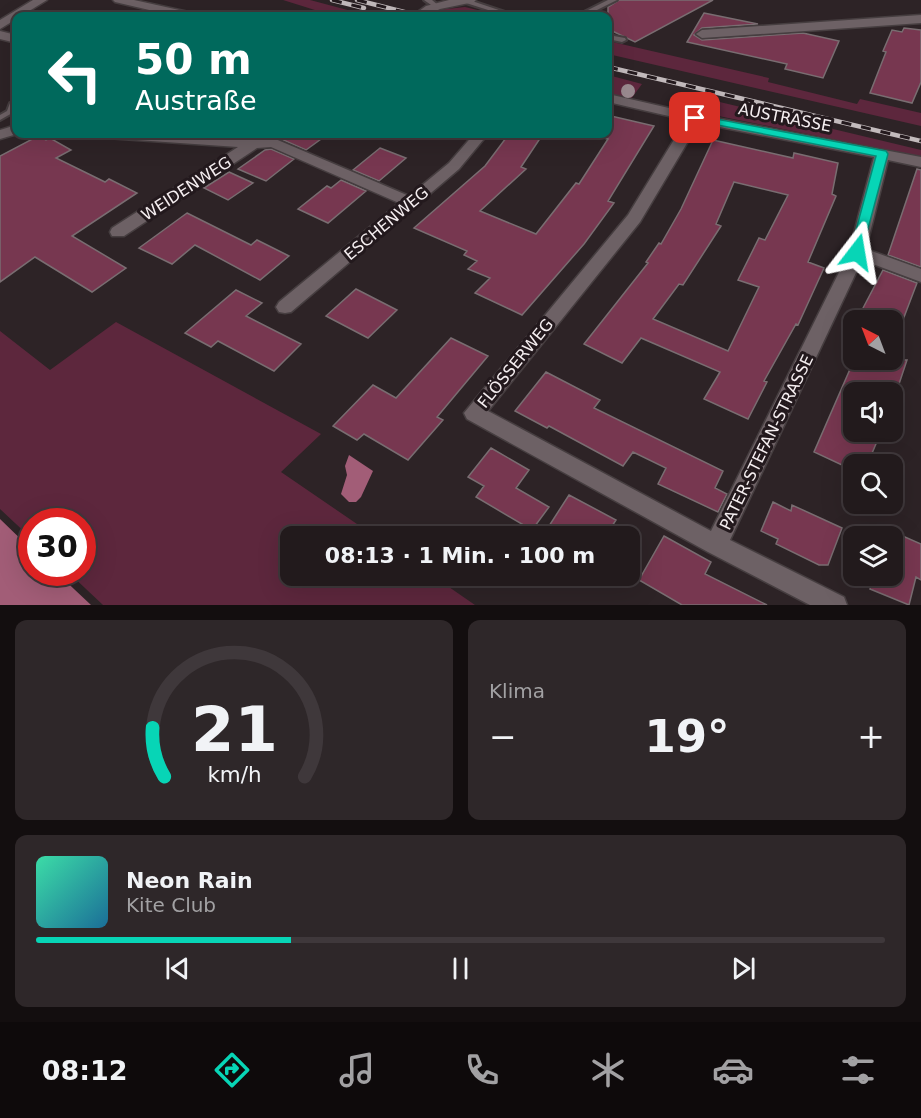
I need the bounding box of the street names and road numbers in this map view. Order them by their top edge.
street label: AUSTRASSE [737,99,833,136]
street label: WEIDENWEG [138,152,235,225]
street label: ESCHENWEG [340,183,432,264]
street label: FLÖSSERWEG [474,315,557,412]
street label: PATER-STEFAN-STRASSE [716,351,817,533]

